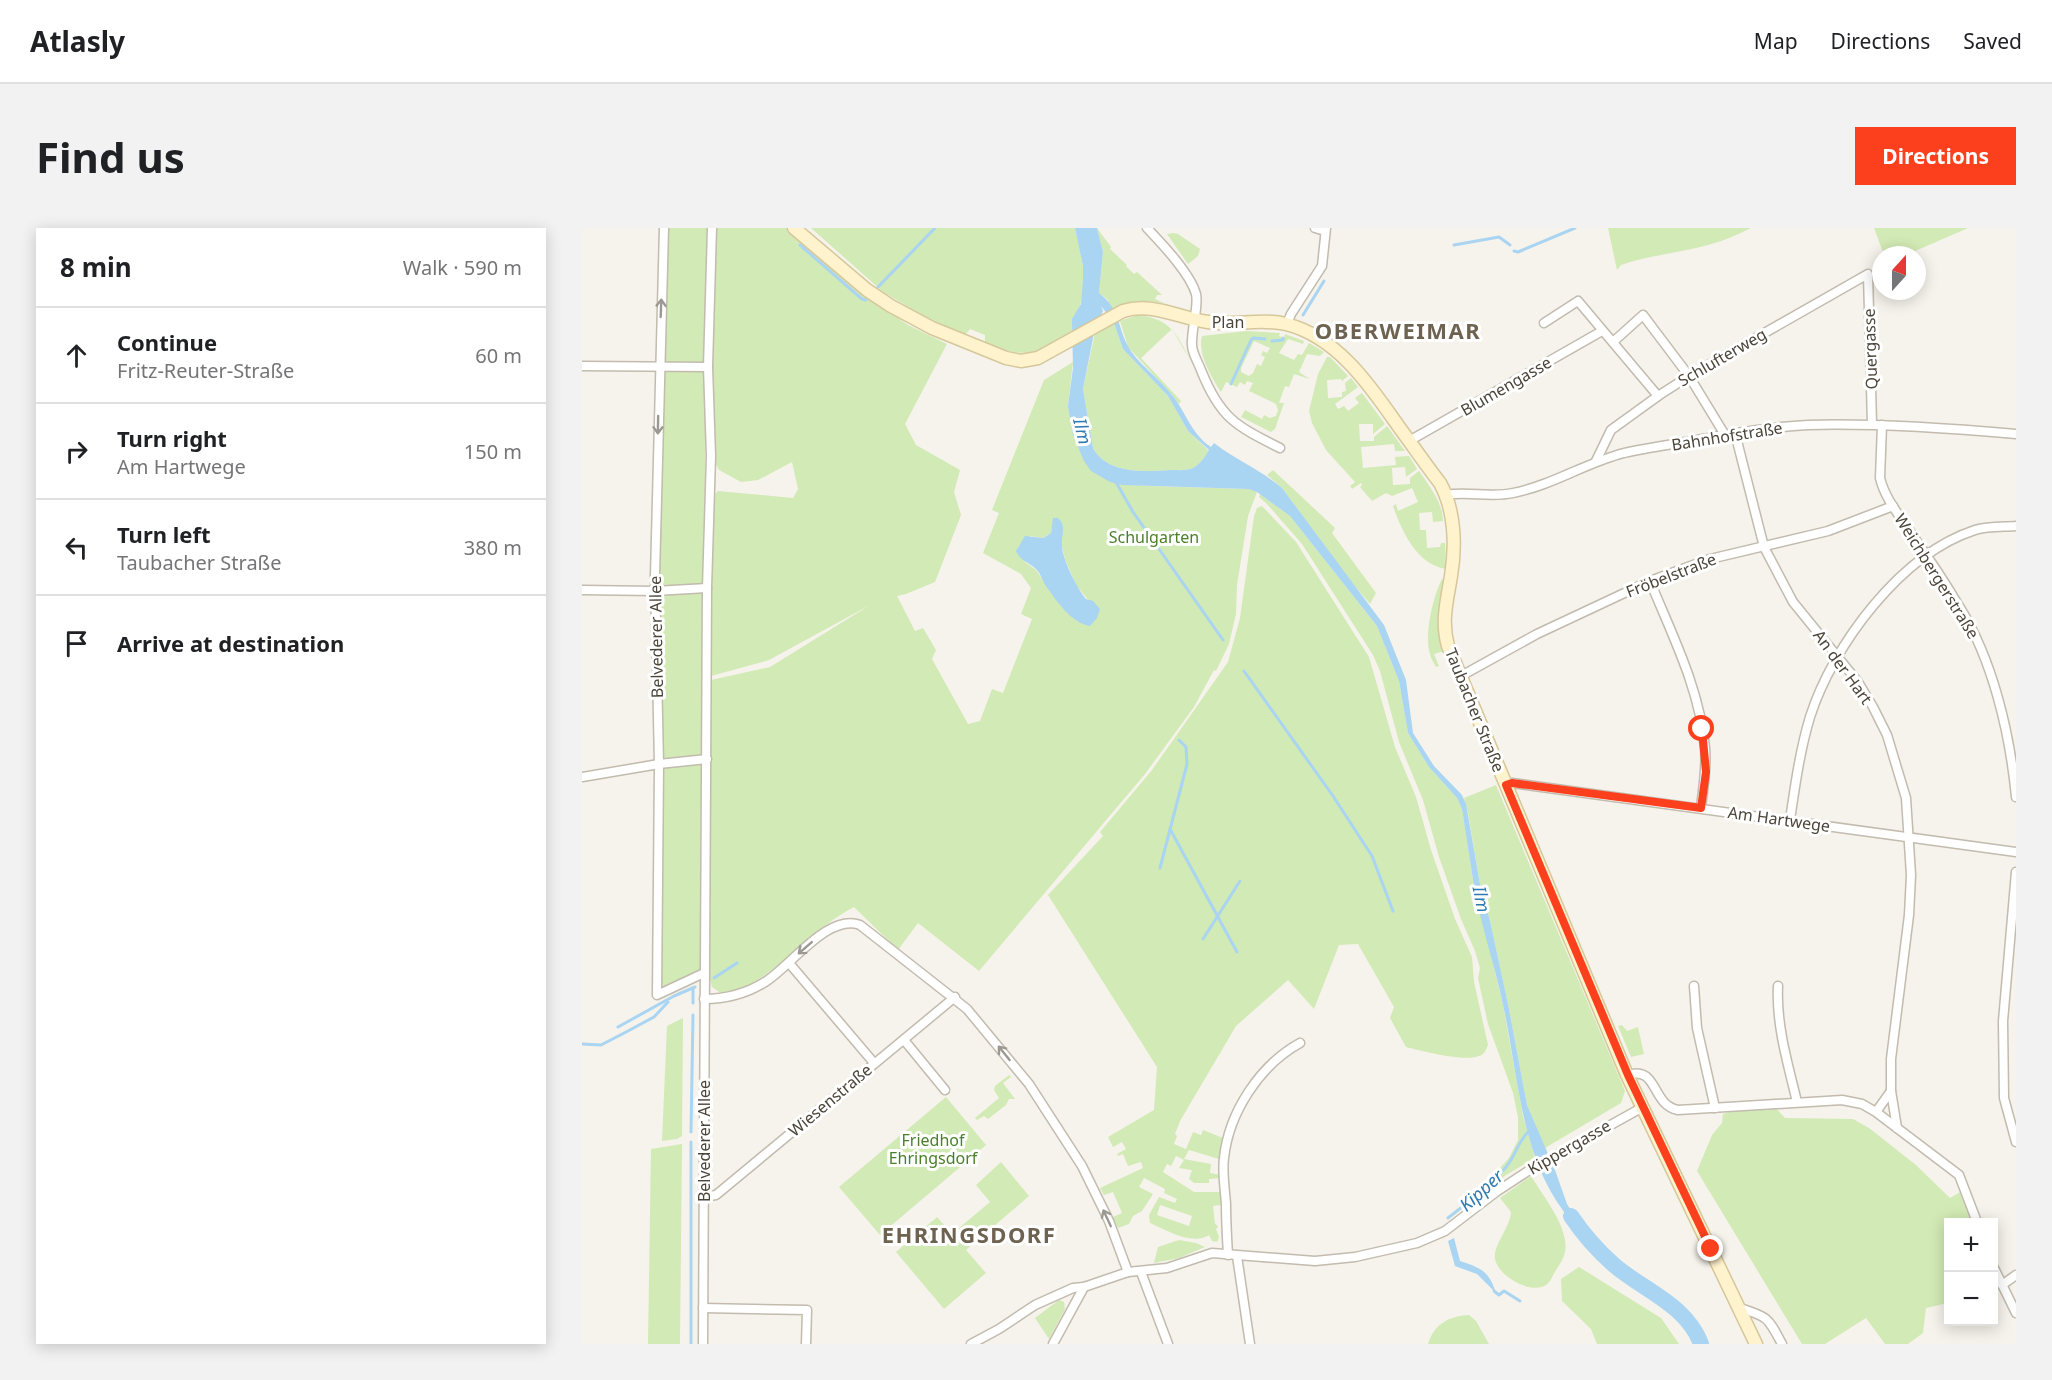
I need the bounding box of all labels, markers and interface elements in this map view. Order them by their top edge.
text: Atlasly [30,22,125,60]
text: Map [1754,27,1798,55]
text: Directions [1831,27,1930,55]
text: Saved [1963,27,2022,55]
button: Directions [1855,127,2016,185]
text: Find us [36,128,185,185]
north arrow [1872,246,1926,300]
text: 8 min [60,249,132,285]
text: Walk · 590 m [403,254,522,281]
one-way arrow [656,299,667,319]
street label: Quergasse [1858,308,1882,390]
street label: Plan [1212,311,1244,333]
district label: OBERWEIMAR [1315,315,1481,345]
street label: Schlufterweg [1674,323,1770,391]
text: Continue [117,327,217,357]
icon: ahead [60,339,93,372]
text: 60 m [475,342,522,369]
street label: Blumengasse [1457,351,1555,421]
text: Fritz-Reuter-Straße [117,357,294,384]
water label: Ilm [1068,414,1098,447]
one-way arrow [652,415,664,435]
street label: Bahnhofstraße [1670,416,1784,456]
text: Turn right [117,423,227,453]
icon: right [60,435,93,468]
text: 150 m [464,438,522,465]
text: Am Hartwege [117,453,246,480]
street label: Weichbergerstraße [1890,509,1984,643]
text: Turn left [117,519,211,549]
park label: Schulgarten [1109,526,1199,548]
icon: left [60,531,93,564]
text: 380 m [464,534,522,561]
street label: Fröbelstraße [1623,548,1719,602]
text: Taubacher Straße [117,549,282,576]
street label: Belvederer Allee [644,576,668,698]
street label: An der Hart [1808,625,1878,709]
icon: arrive [60,627,93,660]
text: Arrive at destination [117,628,344,658]
street label: Taubacher Straße [1440,645,1510,775]
route start [1688,715,1714,741]
street label: Am Hartwege [1726,801,1832,837]
water label: Ilm [1467,883,1496,914]
one-way arrow [798,941,813,955]
one-way arrow [998,1045,1011,1061]
street label: Wiesenstraße [784,1059,876,1141]
street label: Belvederer Allee [693,1080,715,1202]
street label: Kippergasse [1524,1114,1614,1180]
park label: Friedhof Ehringsdorf [889,1129,979,1169]
water label: Kipper [1454,1163,1509,1216]
one-way arrow [1100,1209,1111,1227]
map controls [1944,1218,1998,1326]
button: + [1944,1218,1998,1272]
district label: EHRINGSDORF [882,1219,1056,1249]
route end [1697,1235,1723,1261]
button: − [1944,1272,1998,1326]

